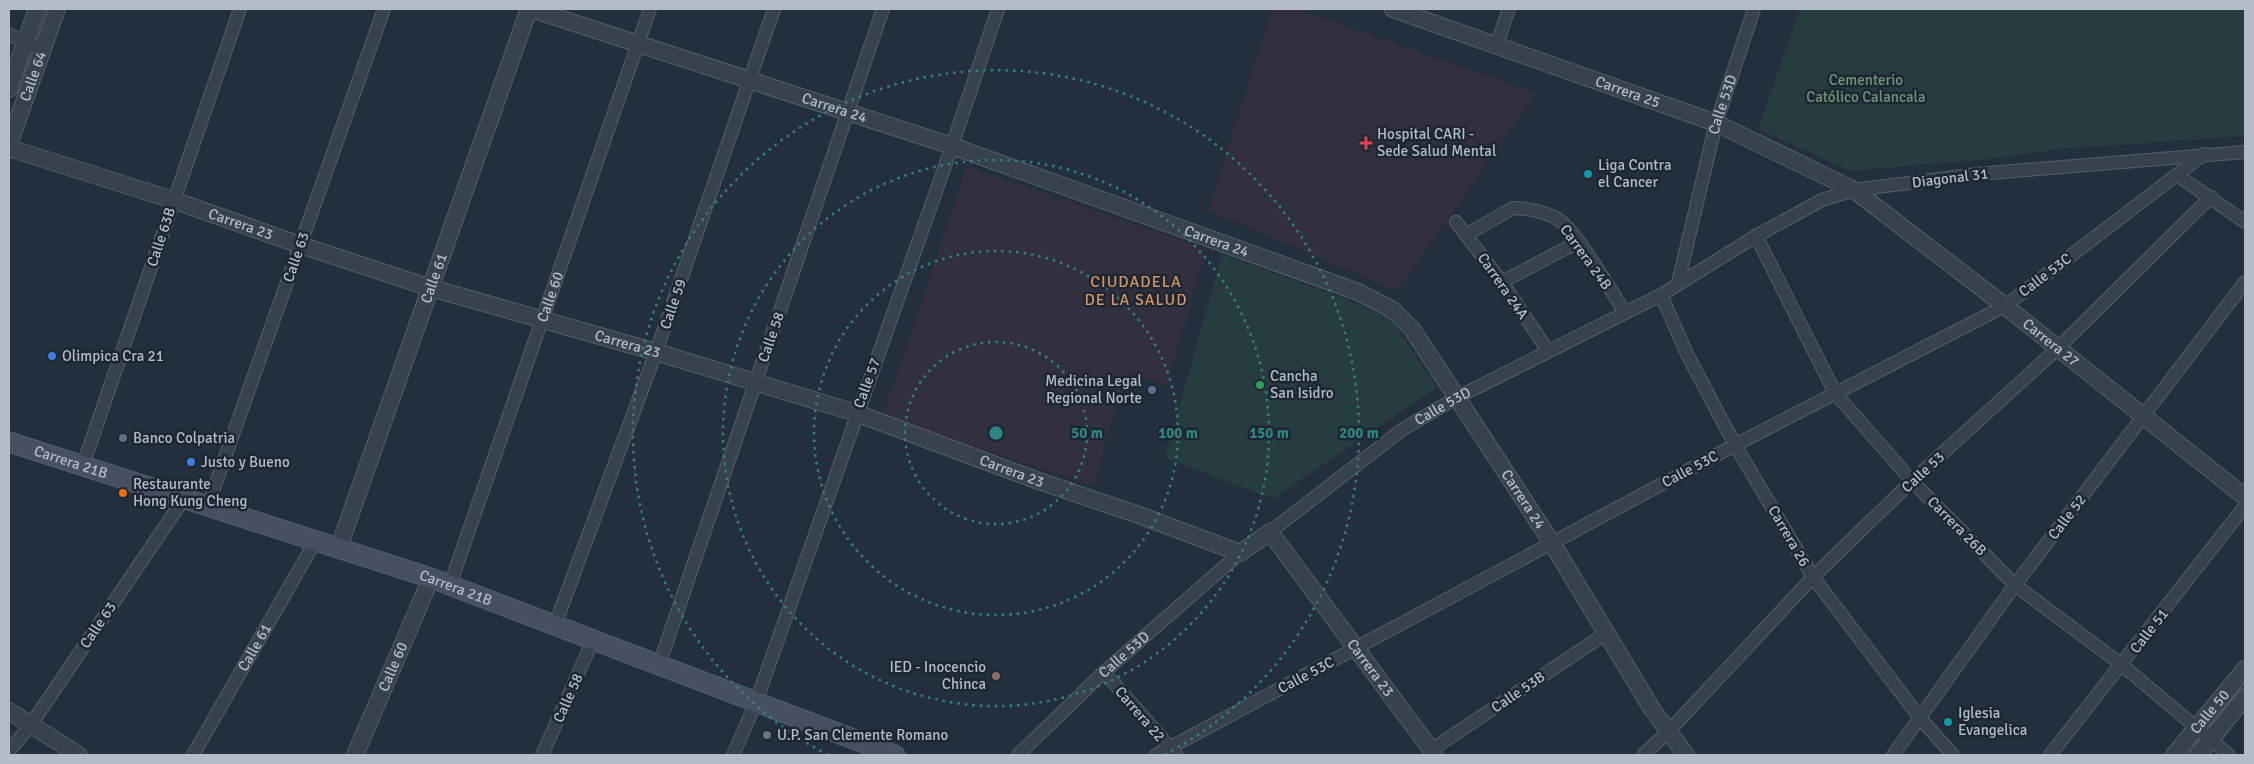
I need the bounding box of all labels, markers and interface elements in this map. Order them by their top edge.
street label: Calle 64 [16,49,50,104]
park label: Cementerio Católico Calancala [1806,71,1926,106]
street label: Carrera 25 [1593,72,1663,112]
street label: Calle 53D [1705,72,1741,136]
street label: Carrera 24 [799,89,869,127]
place label: Hospital CARI - Sede Salud Mental [1377,125,1496,160]
marker: Hospital CARI - Sede Salud Mental [1359,136,1373,150]
place label: Liga Contra el Cancer [1598,156,1672,191]
street label: Diagonal 31 [1911,164,1989,192]
marker: Liga Contra el Cancer [1582,168,1594,180]
street label: Carrera 23 [206,204,276,244]
street label: Calle 63B [143,205,179,269]
street label: Carrera 24 [1182,221,1251,261]
street label: Carrera 24B [1556,221,1616,293]
street label: Calle 63 [279,229,313,285]
street label: Carrera 24A [1474,249,1532,323]
street label: Calle 53C [2015,249,2075,301]
street label: Calle 61 [417,251,451,306]
street label: Calle 60 [533,269,567,324]
district label: CIUDADELA DE LA SALUD [1084,272,1188,310]
street label: Calle 59 [656,276,690,332]
street label: Calle 58 [754,309,788,365]
street label: Carrera 27 [2019,314,2083,371]
street label: Carrera 23 [593,326,663,362]
place label: Olimpica Cra 21 [62,347,164,365]
marker: Olimpica Cra 21 [46,350,58,362]
street label: Calle 57 [850,355,884,411]
place label: Cancha San Isidro [1270,367,1334,402]
place label: Medicina Legal Regional Norte [1045,372,1142,407]
marker: Cancha San Isidro [1254,379,1266,391]
street label: Calle 53D [1411,383,1474,429]
marker: Medicina Legal Regional Norte [1146,384,1158,396]
centre of rings [987,424,1005,442]
text: 50 m [1071,424,1103,442]
text: 100 m [1158,424,1198,442]
text: 150 m [1249,424,1289,442]
text: 200 m [1339,424,1379,442]
place label: Banco Colpatria [133,429,235,447]
marker: Banco Colpatria [117,432,129,444]
street label: Carrera 21B [32,442,110,482]
street label: Calle 53C [1659,447,1721,491]
street label: Calle 53 [1898,448,1948,496]
street label: Carrera 23 [977,451,1046,491]
place label: Justo y Bueno [201,453,290,471]
marker: Justo y Bueno [185,456,197,468]
street label: Carrera 24 [1497,466,1549,533]
place label: Restaurante Hong Kung Cheng [133,475,248,510]
marker: Restaurante Hong Kung Cheng [117,487,129,499]
street label: Calle 52 [2044,491,2090,543]
street label: Carrera 26B [1924,493,1990,559]
street label: Carrera 26 [1764,502,1814,570]
street label: Carrera 21B [417,566,495,610]
street label: Calle 63 [76,598,120,652]
street label: Calle 51 [2126,605,2172,657]
street label: Calle 61 [234,620,275,674]
street label: Calle 53D [1095,627,1153,682]
street label: Carrera 23 [1343,635,1398,700]
street label: Calle 60 [374,639,411,694]
street label: Calle 53C [1275,653,1337,697]
place label: IED - Inocencio Chinca [889,658,986,693]
street label: Calle 53B [1488,667,1548,717]
marker: IED - Inocencio Chinca [990,670,1002,682]
street label: Calle 58 [549,671,587,725]
street label: Carrera 22 [1111,683,1169,745]
street label: Calle 50 [2186,686,2233,738]
place label: Iglesia Evangelica [1958,704,2027,739]
marker: Iglesia Evangelica [1942,716,1954,728]
place label: U.P. San Clemente Romano [777,726,949,744]
marker: U.P. San Clemente Romano [761,729,773,741]

